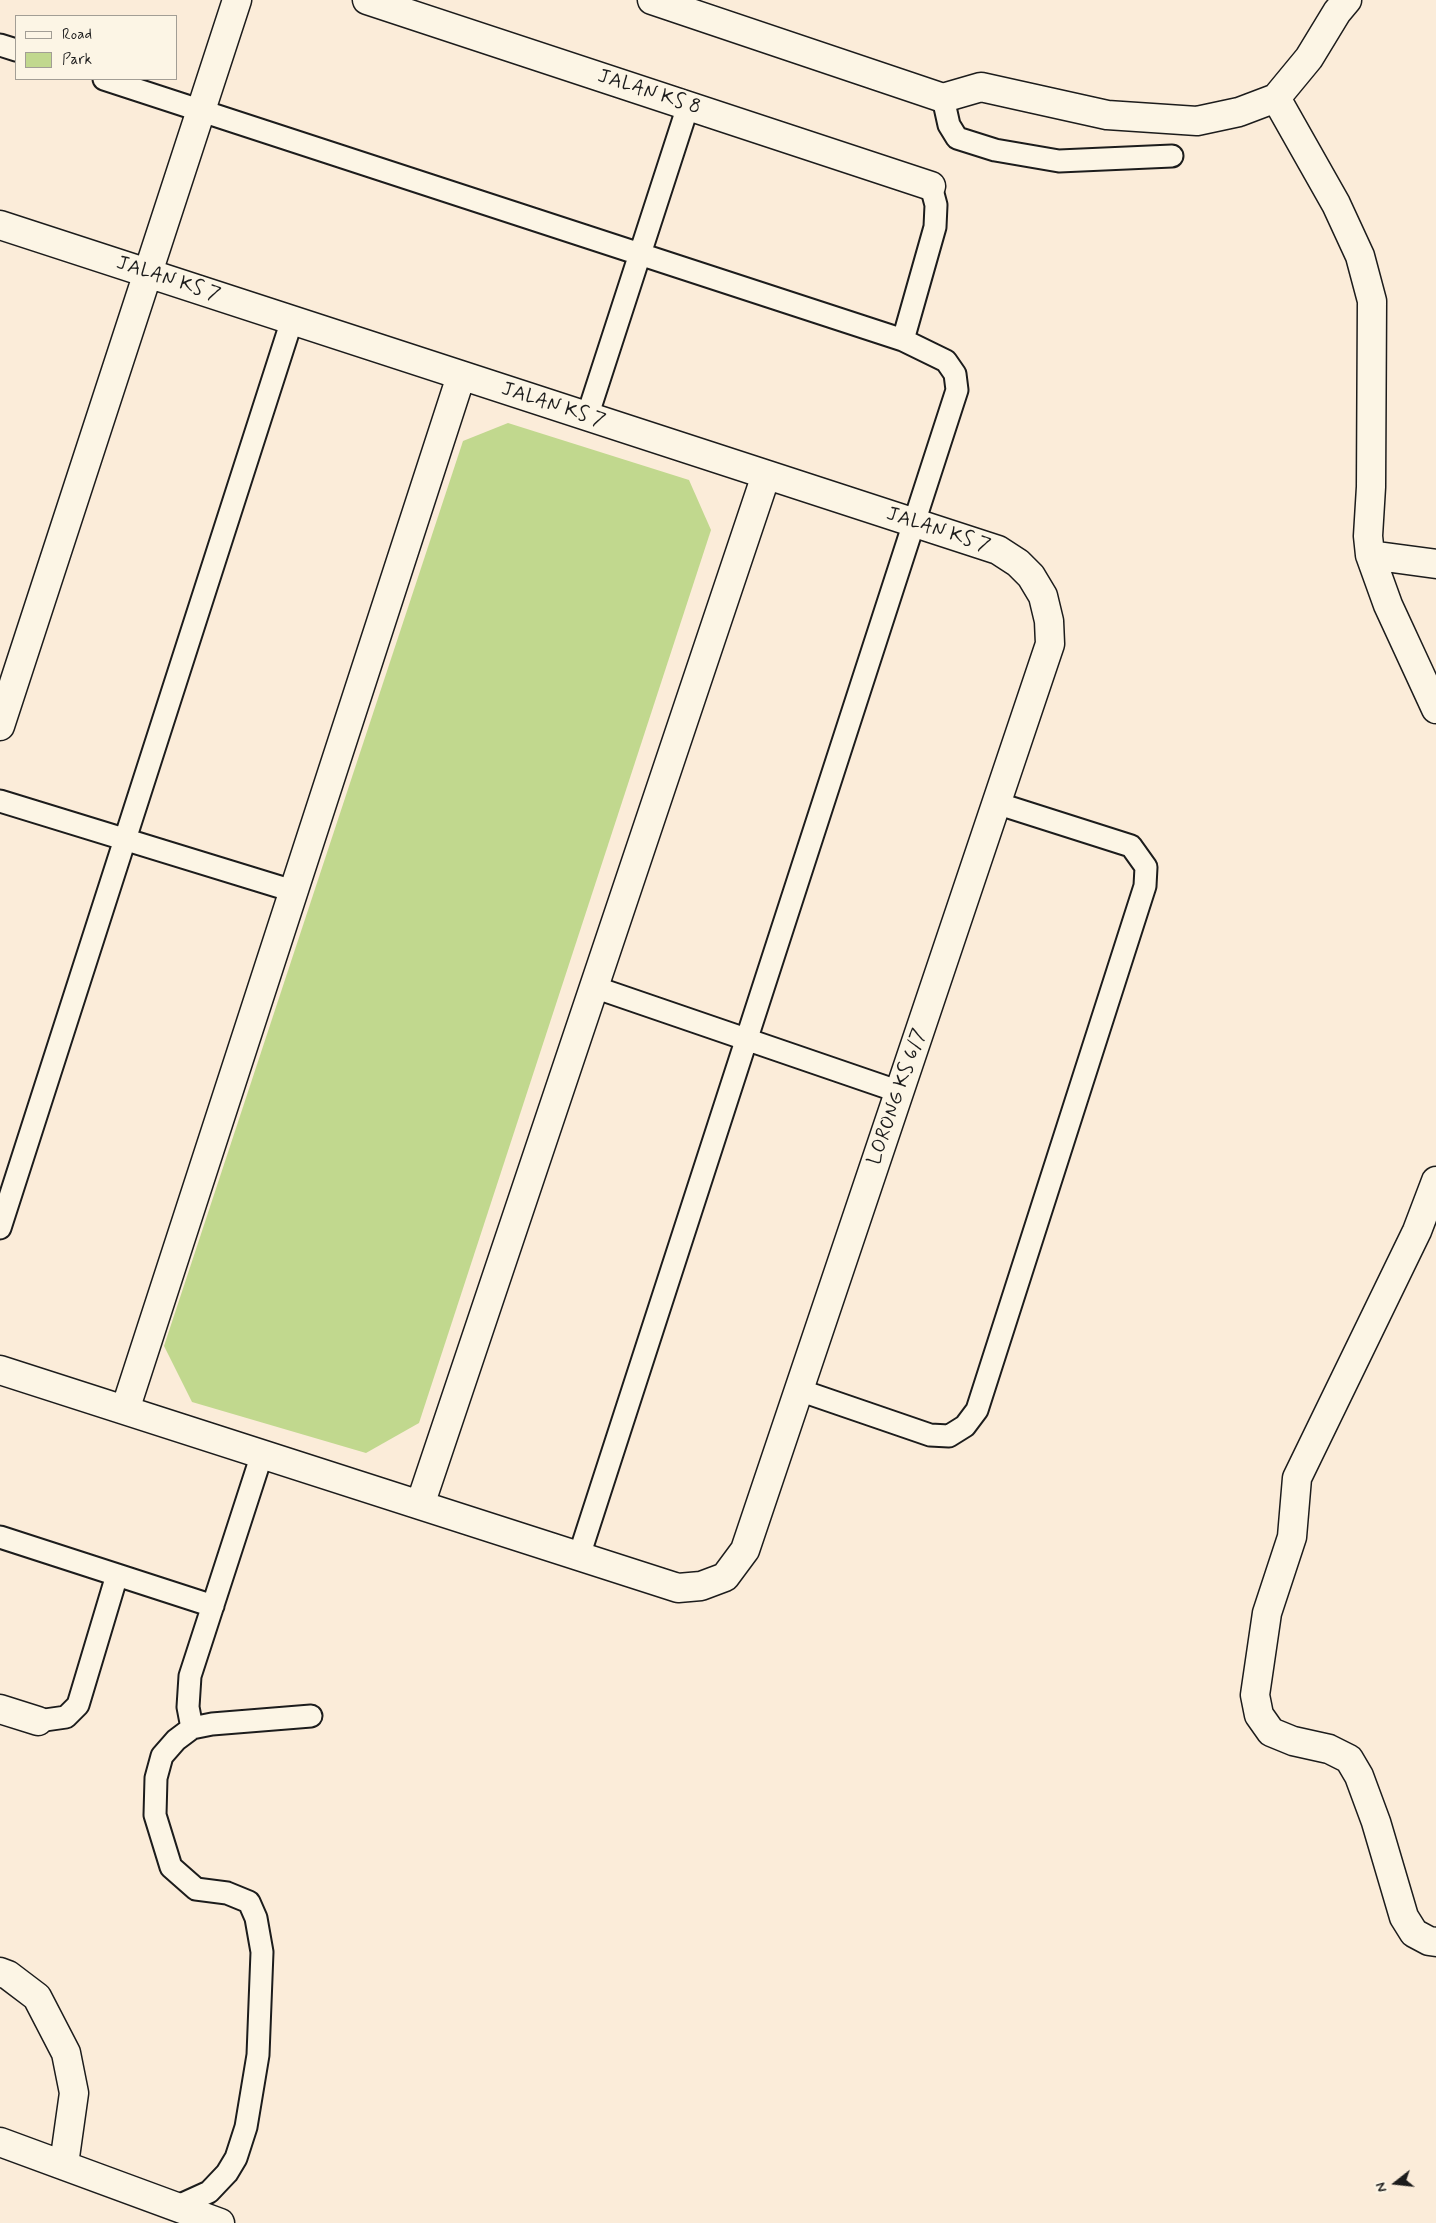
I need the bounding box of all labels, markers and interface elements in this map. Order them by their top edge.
legend [15,15,178,80]
text: Road [62,25,92,45]
text: Park [62,50,92,70]
street label: JALAN KS 8 [594,65,704,121]
street label: JALAN KS 7 [113,252,223,308]
street label: JALAN KS 7 [498,378,608,434]
street label: JALAN KS 7 [883,503,993,559]
street label: LORONG KS 6/7 [863,1026,933,1168]
north arrow [1371,2158,1421,2208]
text: N [1372,2180,1392,2194]

